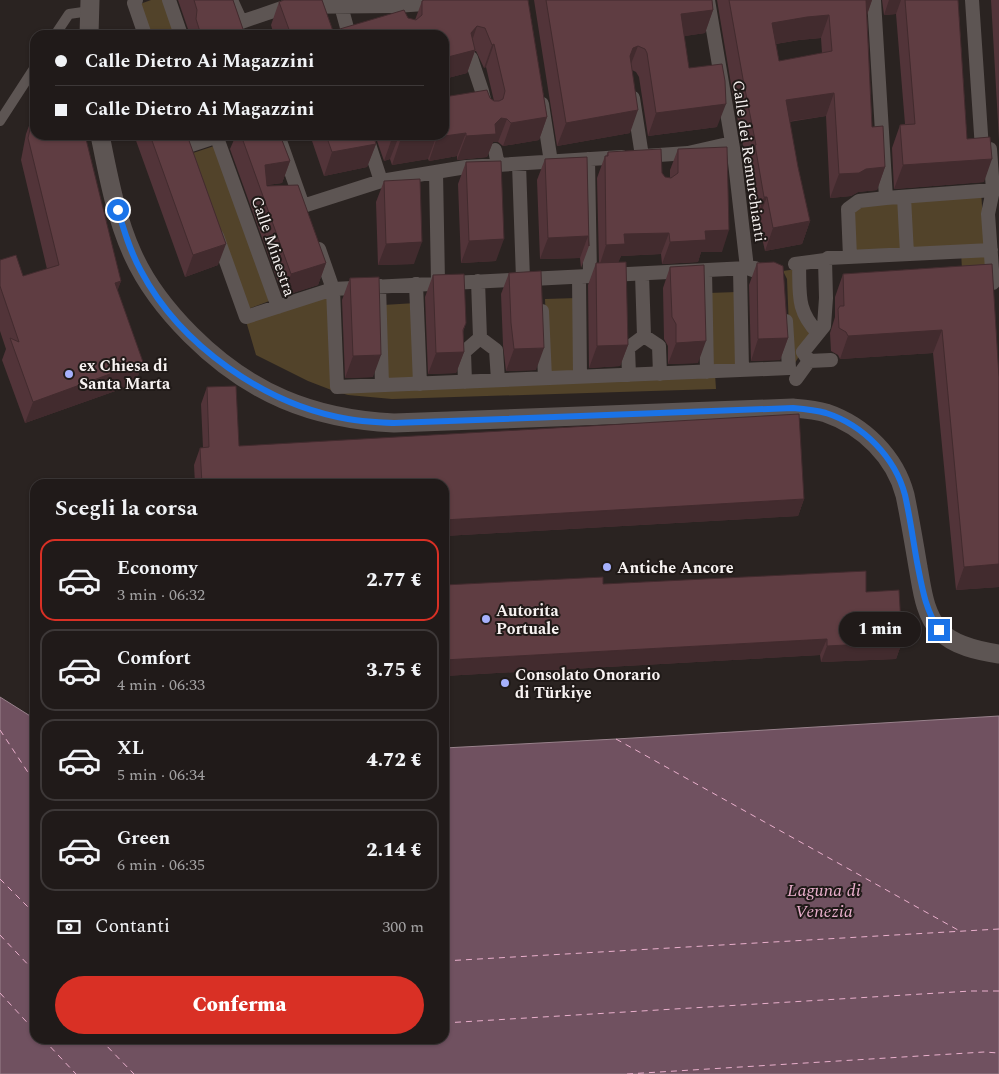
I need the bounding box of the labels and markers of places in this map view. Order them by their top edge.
place label: ex Chiesa di Santa Marta [79,354,171,396]
marker: ex Chiesa di Santa Marta [63,368,75,380]
place label: Antiche Ancore [617,556,734,580]
marker: Antiche Ancore [601,561,613,573]
place label: Autorita Portuale [496,599,560,641]
marker: Autorita Portuale [480,613,492,625]
place label: Consolato Onorario di Türkiye [515,663,661,705]
marker: Consolato Onorario di Türkiye [499,677,511,689]

